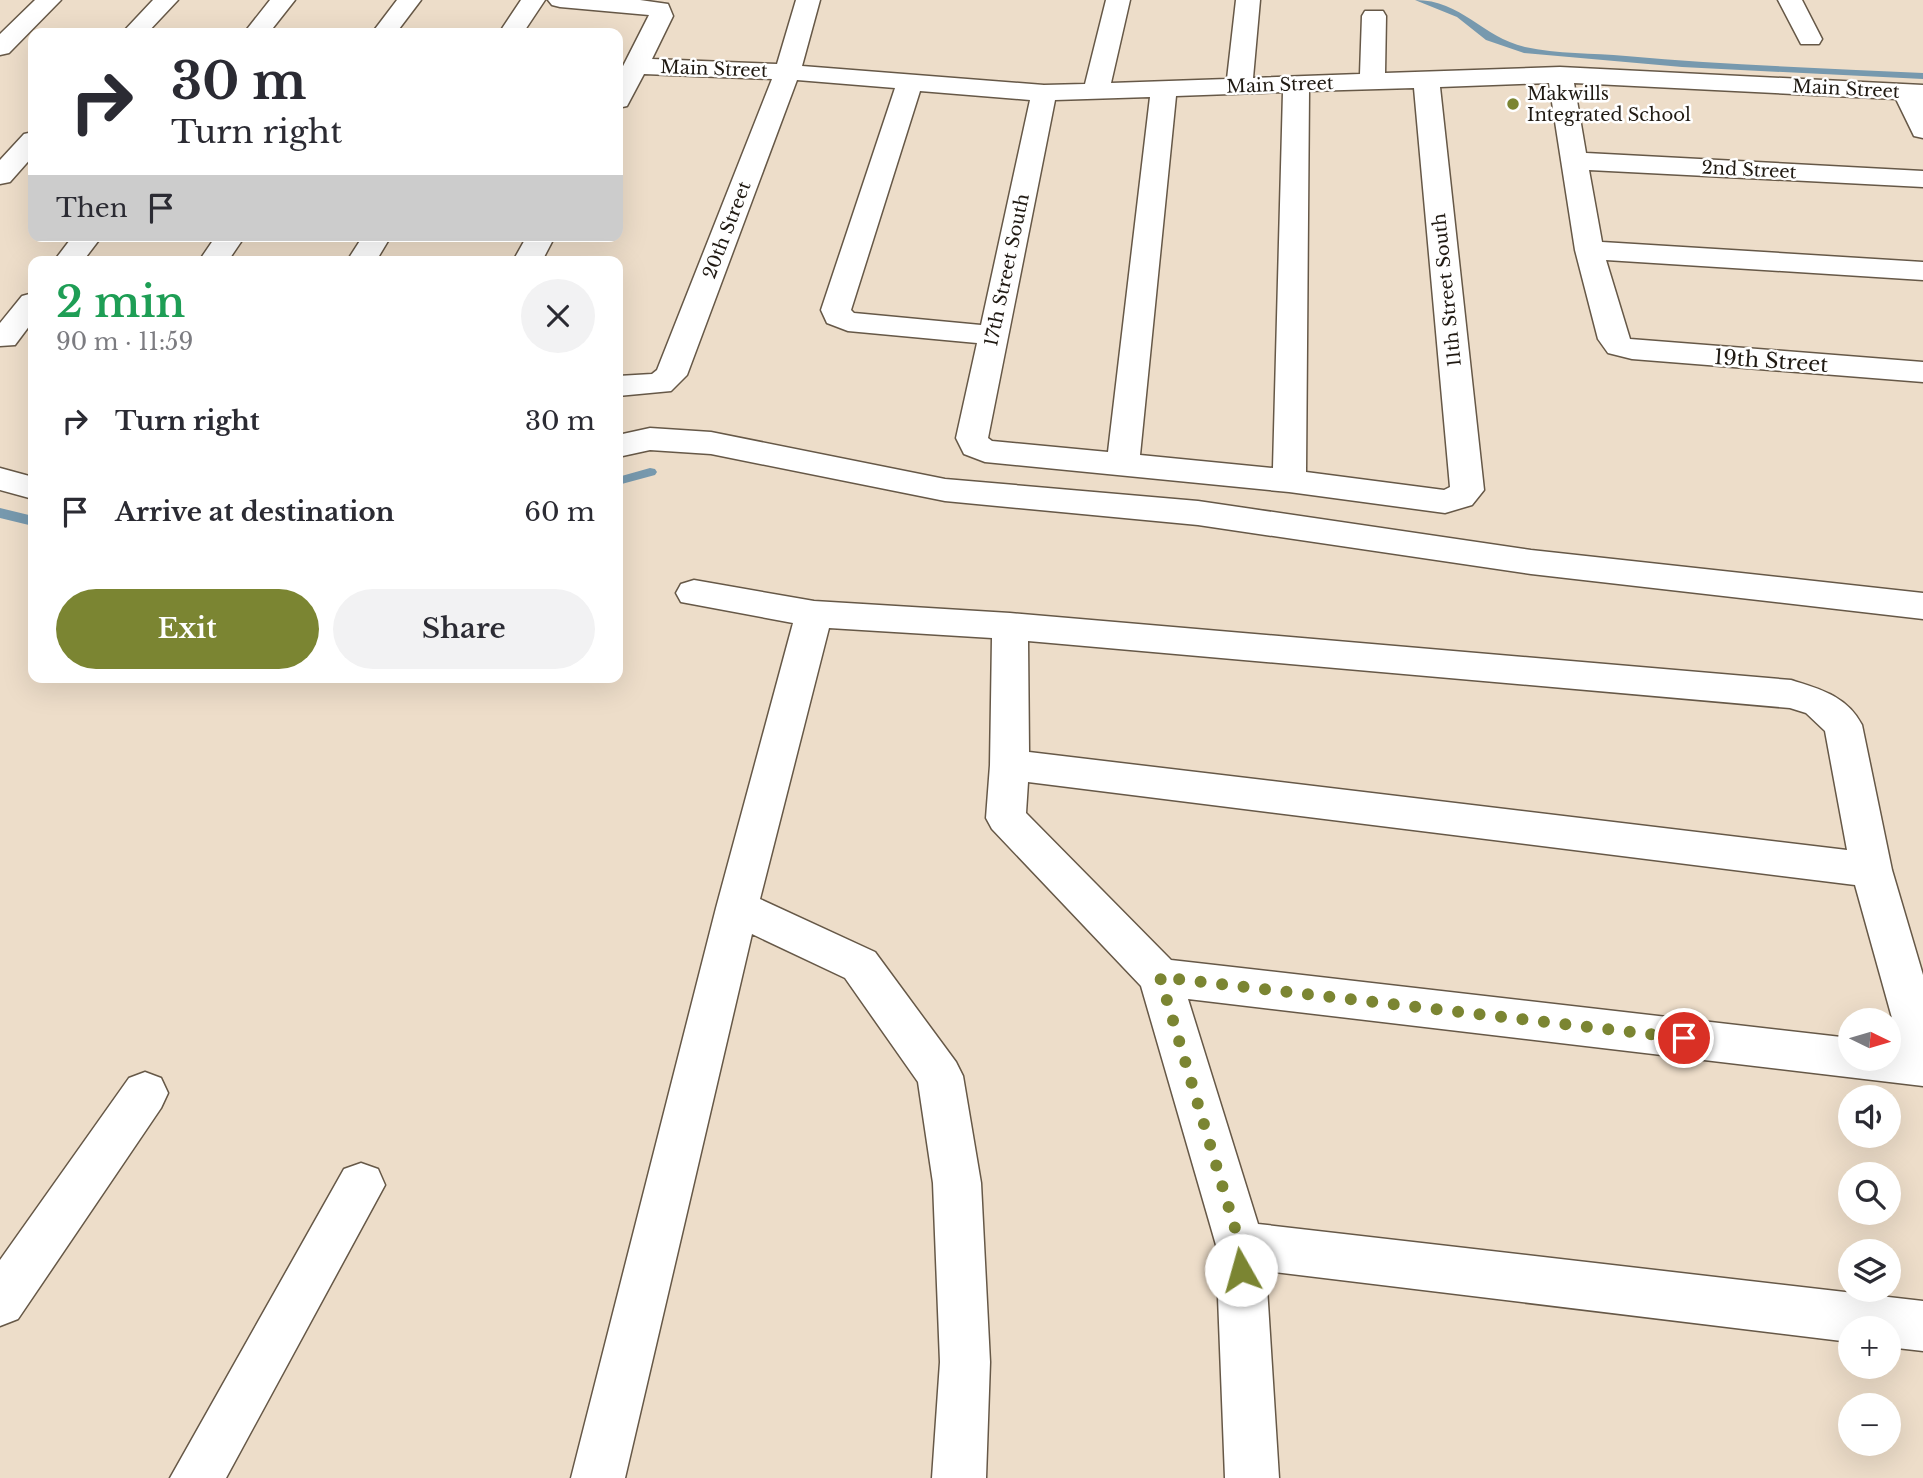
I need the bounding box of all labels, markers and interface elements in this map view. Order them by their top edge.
text: 30 m [171,51,306,112]
icon: right [56,56,147,147]
street label: Main Street [660,56,768,82]
street label: Main Street [1226,72,1334,98]
street label: Main Street [1792,75,1900,103]
place label: Makwills Integrated School [1527,83,1691,126]
marker: Makwills Integrated School [1505,96,1521,112]
text: Turn right [171,112,342,152]
street label: 2nd Street [1701,157,1797,183]
street label: 20th Street [698,178,756,282]
icon: arrive [142,189,180,227]
text: Then [56,192,128,224]
street label: 17th Street South [980,192,1034,348]
street label: 11th Street South [1428,212,1466,368]
text: 2 min [56,276,185,328]
button: close [521,279,595,353]
text: 90 m · 11:59 [56,328,193,356]
street label: 19th Street [1713,344,1829,378]
icon: right [56,402,94,440]
text: Turn right [115,405,260,437]
text: 30 m [525,405,595,437]
icon: arrive [56,493,94,531]
text: Arrive at destination [115,496,395,528]
text: 60 m [524,496,595,528]
button: Exit [56,589,319,669]
button: Share [333,589,595,669]
pin [1654,1008,1714,1068]
north arrow [1838,1008,1900,1071]
map controls [1838,1008,1901,1456]
icon: arrive [1665,1019,1703,1057]
button: sound [1838,1085,1901,1148]
button: search [1838,1162,1901,1225]
position arrow [1204,1233,1278,1307]
button: layers [1838,1239,1901,1302]
button: + [1838,1316,1901,1379]
button: − [1838,1393,1901,1456]

